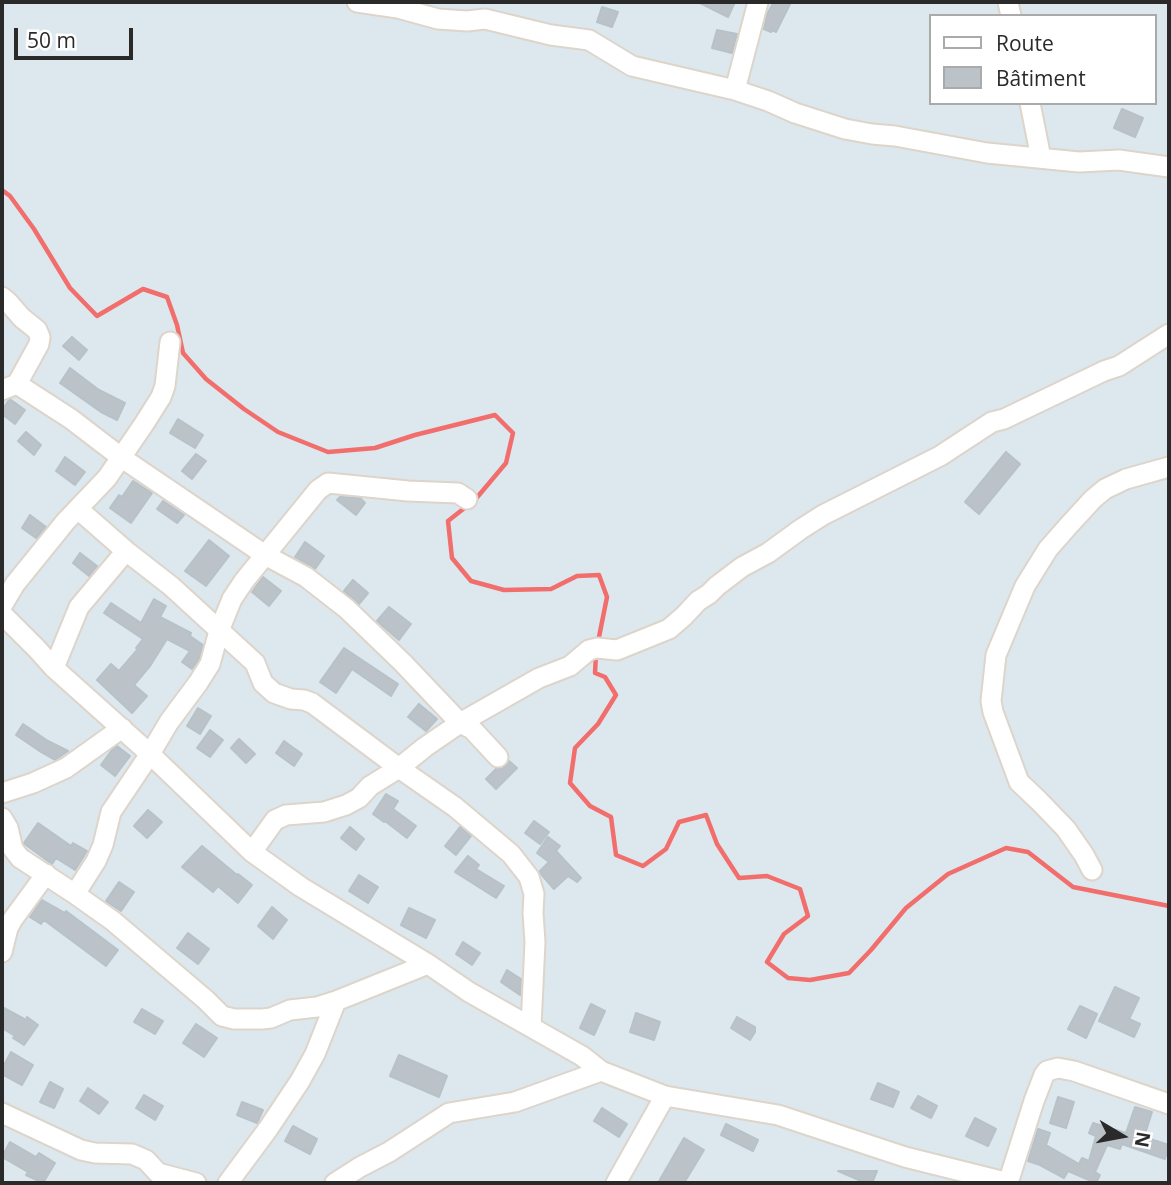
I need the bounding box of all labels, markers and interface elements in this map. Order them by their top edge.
scale bar [18,14,136,58]
legend [930,14,1157,105]
text: 50 m [27,26,76,54]
text: Route [996,29,1054,57]
text: Bâtiment [996,64,1086,92]
north arrow [1087,1101,1157,1171]
text: N [1129,1130,1157,1150]

